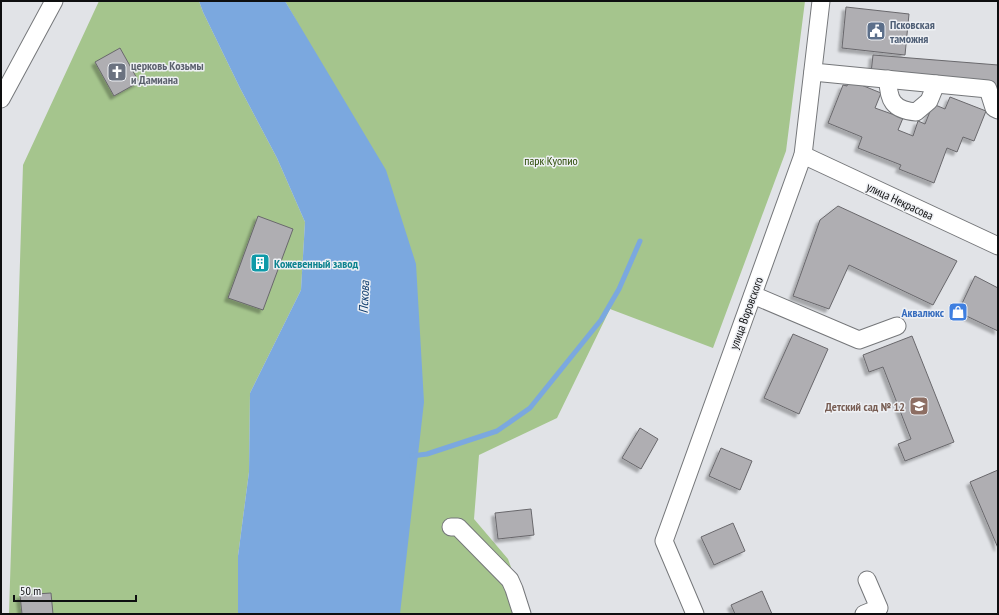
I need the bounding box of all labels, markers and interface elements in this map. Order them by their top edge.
place label: Псковская таможня [890,17,935,46]
public building icon: Псковская таможня [865,20,887,42]
place label: церковь Козьмы и Дамиана [131,58,204,87]
church icon: церковь Козьмы и Дамиана [106,61,128,83]
park label: парк Куопио [524,153,578,168]
street label: улица Некрасова [864,179,936,223]
building icon: Кожевенный завод [249,252,271,274]
place label: Кожевенный завод [274,256,359,271]
street label: улица Воровского [726,275,766,351]
water label: Пскова [355,280,373,314]
shop icon: Аквалюкс [947,301,969,323]
place label: Аквалюкс [901,305,945,320]
school or university icon: Детский сад № 12 [908,395,930,417]
place label: Детский сад № 12 [825,399,905,414]
scale bar [14,577,136,603]
text: 50 m [20,583,41,598]

